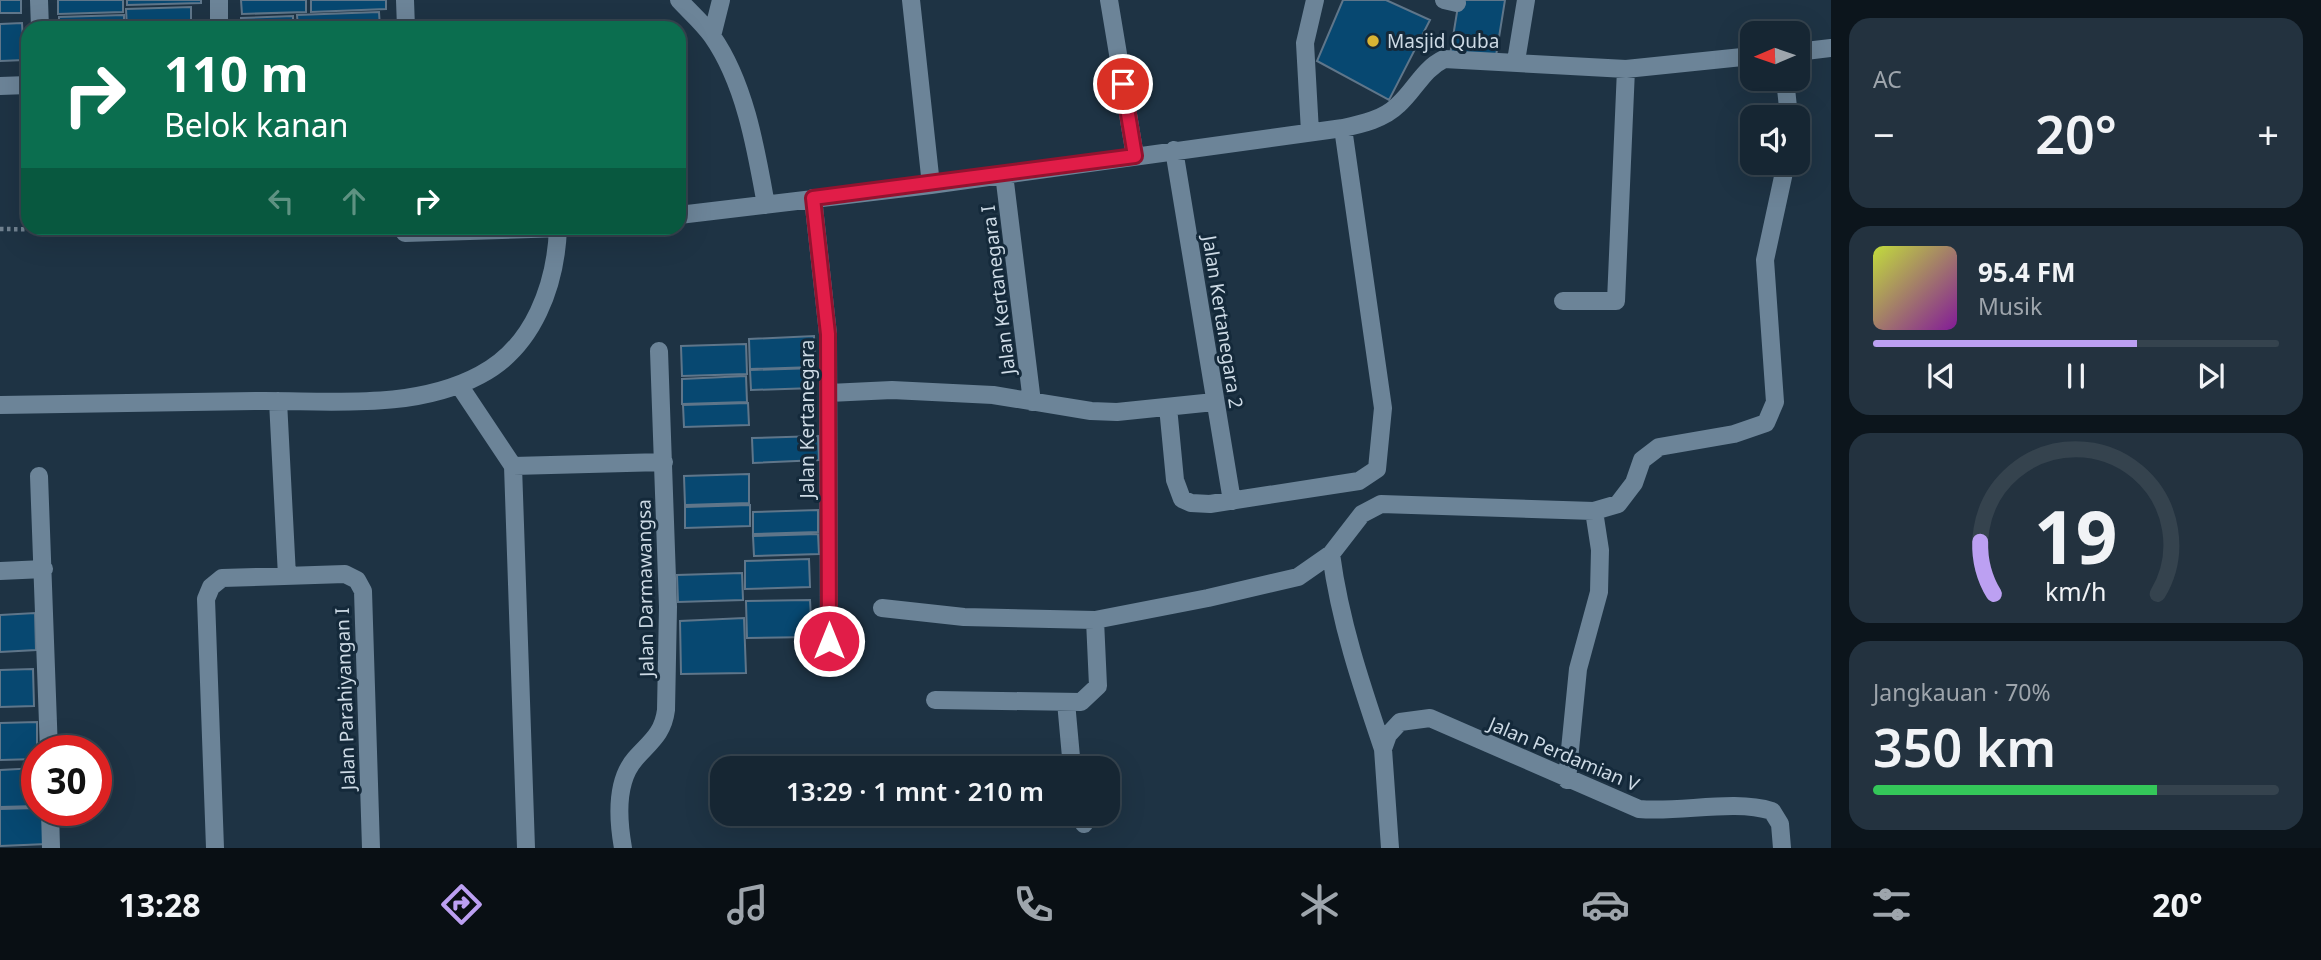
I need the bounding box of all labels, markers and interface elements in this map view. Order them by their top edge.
north arrow [1740,21,1810,91]
map controls [1740,21,1810,175]
place label: Masjid Quba [1387,28,1499,54]
marker: Masjid Quba [1365,33,1381,49]
text: 110 m [164,40,309,106]
icon: right [49,49,140,140]
pin [1093,54,1153,114]
text: AC [1873,63,1902,95]
icon: arrive [1104,65,1142,103]
text: 20° [2035,98,2117,169]
text: Belok kanan [164,103,348,146]
button: sound [1740,105,1810,175]
text: − [1873,108,1895,160]
text: + [2257,108,2279,160]
icon: left [262,182,300,220]
icon: ahead [335,182,373,220]
icon: right [408,182,446,220]
street label: Jalan Kertanegara I [975,204,1022,378]
street label: Jalan Kertanegara 2 [1196,232,1250,410]
text: 95.4 FM [1978,254,2075,290]
text: Musik [1978,290,2042,322]
street label: Jalan Kertanegara [794,340,820,500]
icon: previous [1922,357,1960,395]
icon: pause [2057,357,2095,395]
icon: next [2192,357,2230,395]
text: 19 [2034,486,2118,585]
street label: Jalan Darmawangsa [630,499,660,679]
text: km/h [2045,574,2107,608]
position arrow [792,604,866,678]
street label: Jalan Parahiyangan I [329,607,361,793]
text: Jangkauan · 70% [1873,676,2051,708]
street label: Jalan Perdamian V [1483,710,1644,798]
text: 350 km [1873,711,2056,782]
speed limit sign: 30 [21,735,112,826]
text: 13:29 · 1 mnt · 210 m [786,773,1044,809]
icon: directions [437,880,486,929]
icon: music [723,880,772,929]
icon: phone [1009,880,1058,929]
icon: climate [1295,880,1344,929]
icon: car [1581,880,1630,929]
icon: filters [1867,880,1916,929]
text: 13:28 [118,883,201,926]
text: 20° [2152,883,2203,926]

